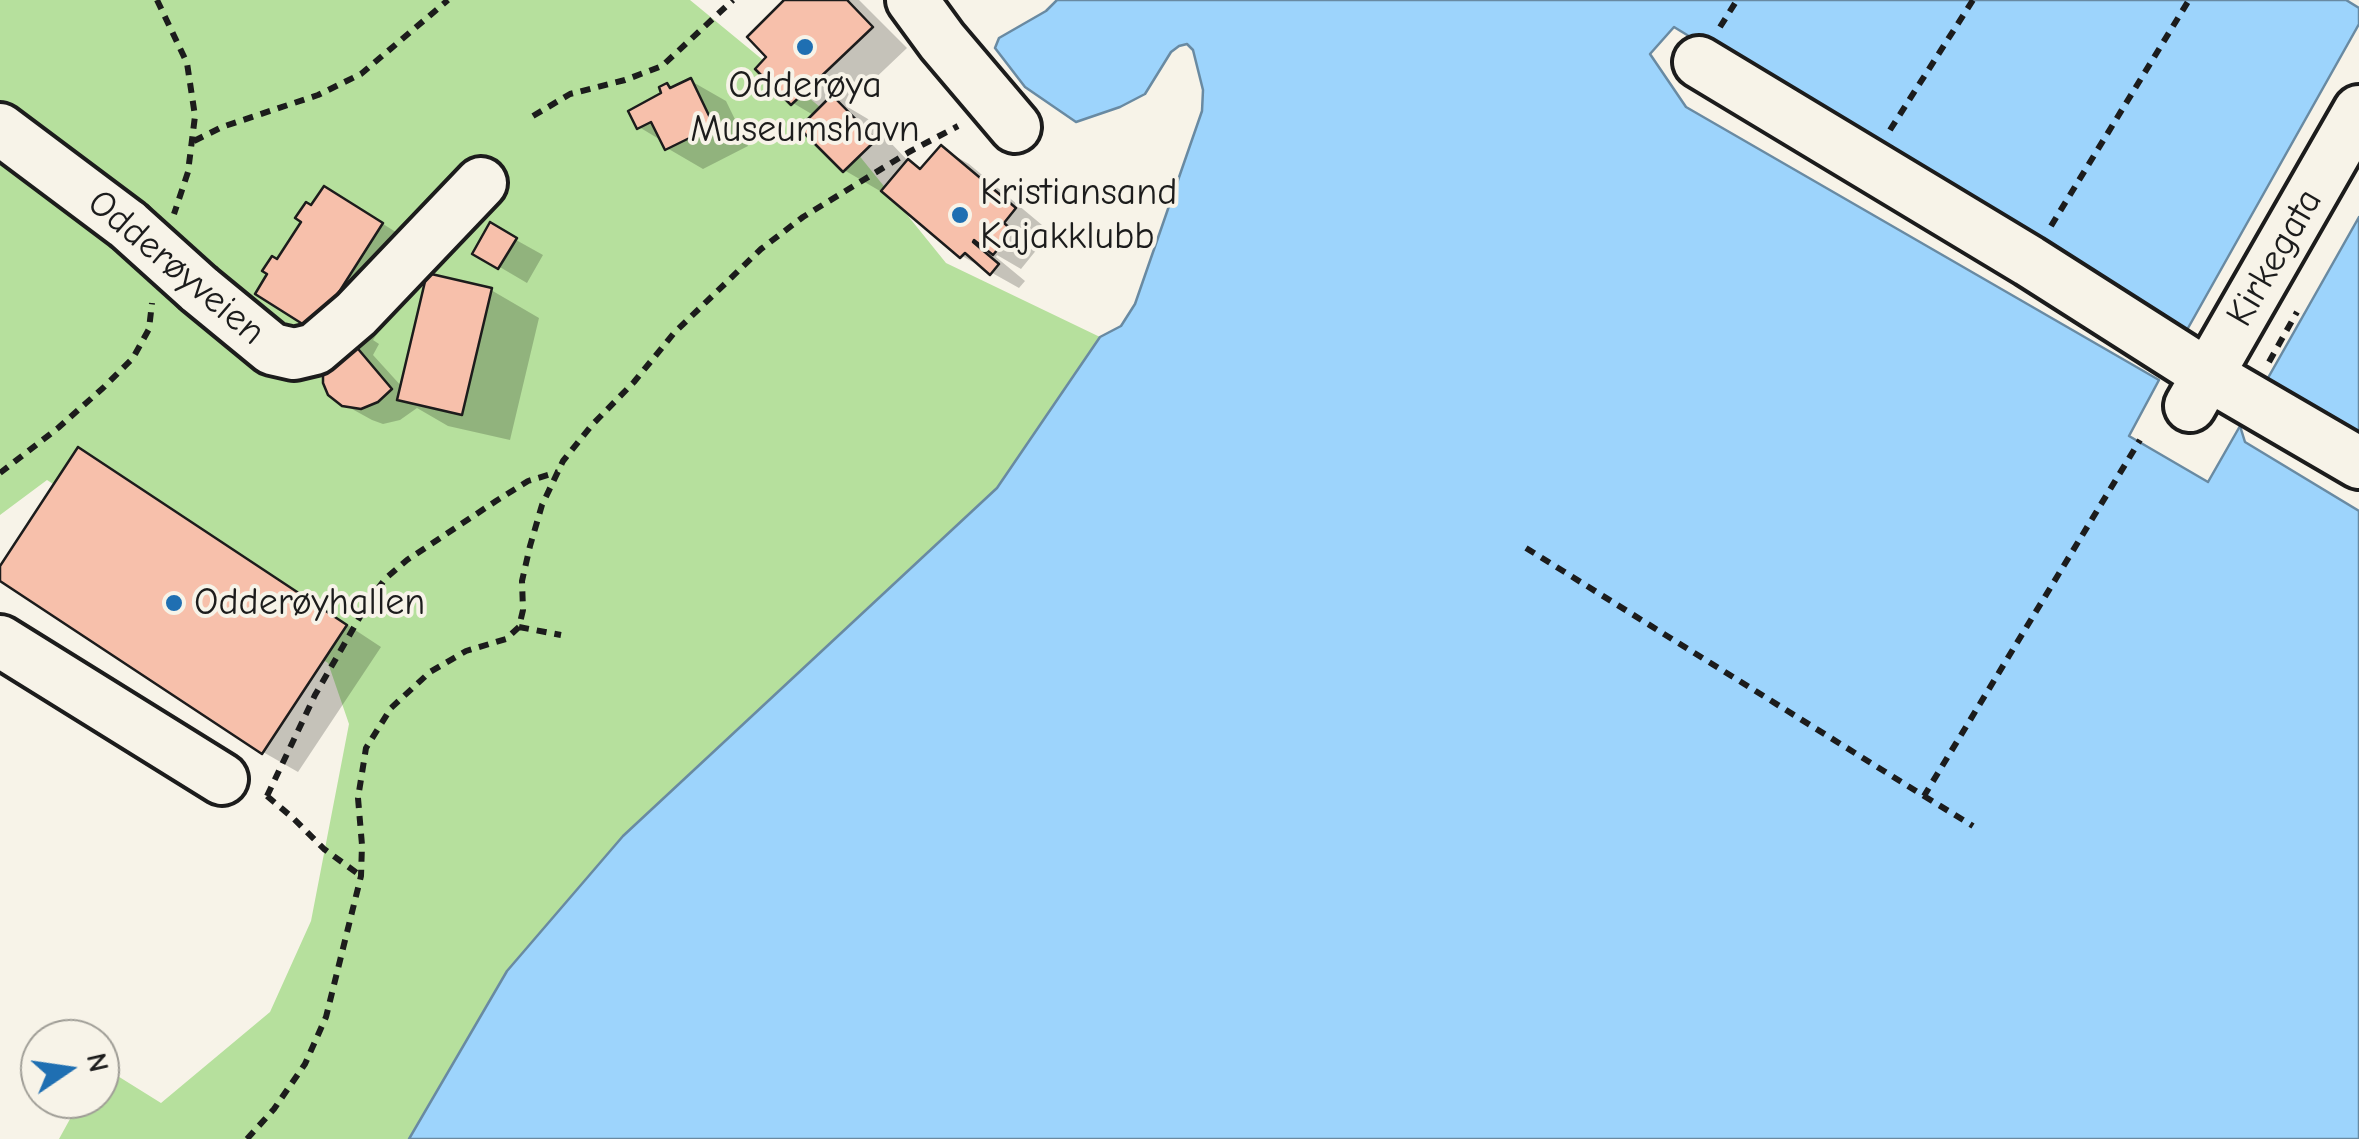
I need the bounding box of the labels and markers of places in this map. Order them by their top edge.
marker: Odderøya Museumshavn [794,36,816,58]
place label: Odderøya Museumshavn [690,63,920,152]
place label: Kristiansand Kajakklubb [980,170,1177,260]
marker: Kristiansand Kajakklubb [949,204,971,226]
place label: Odderøyhallen [194,580,425,626]
marker: Odderøyhallen [163,592,185,614]

